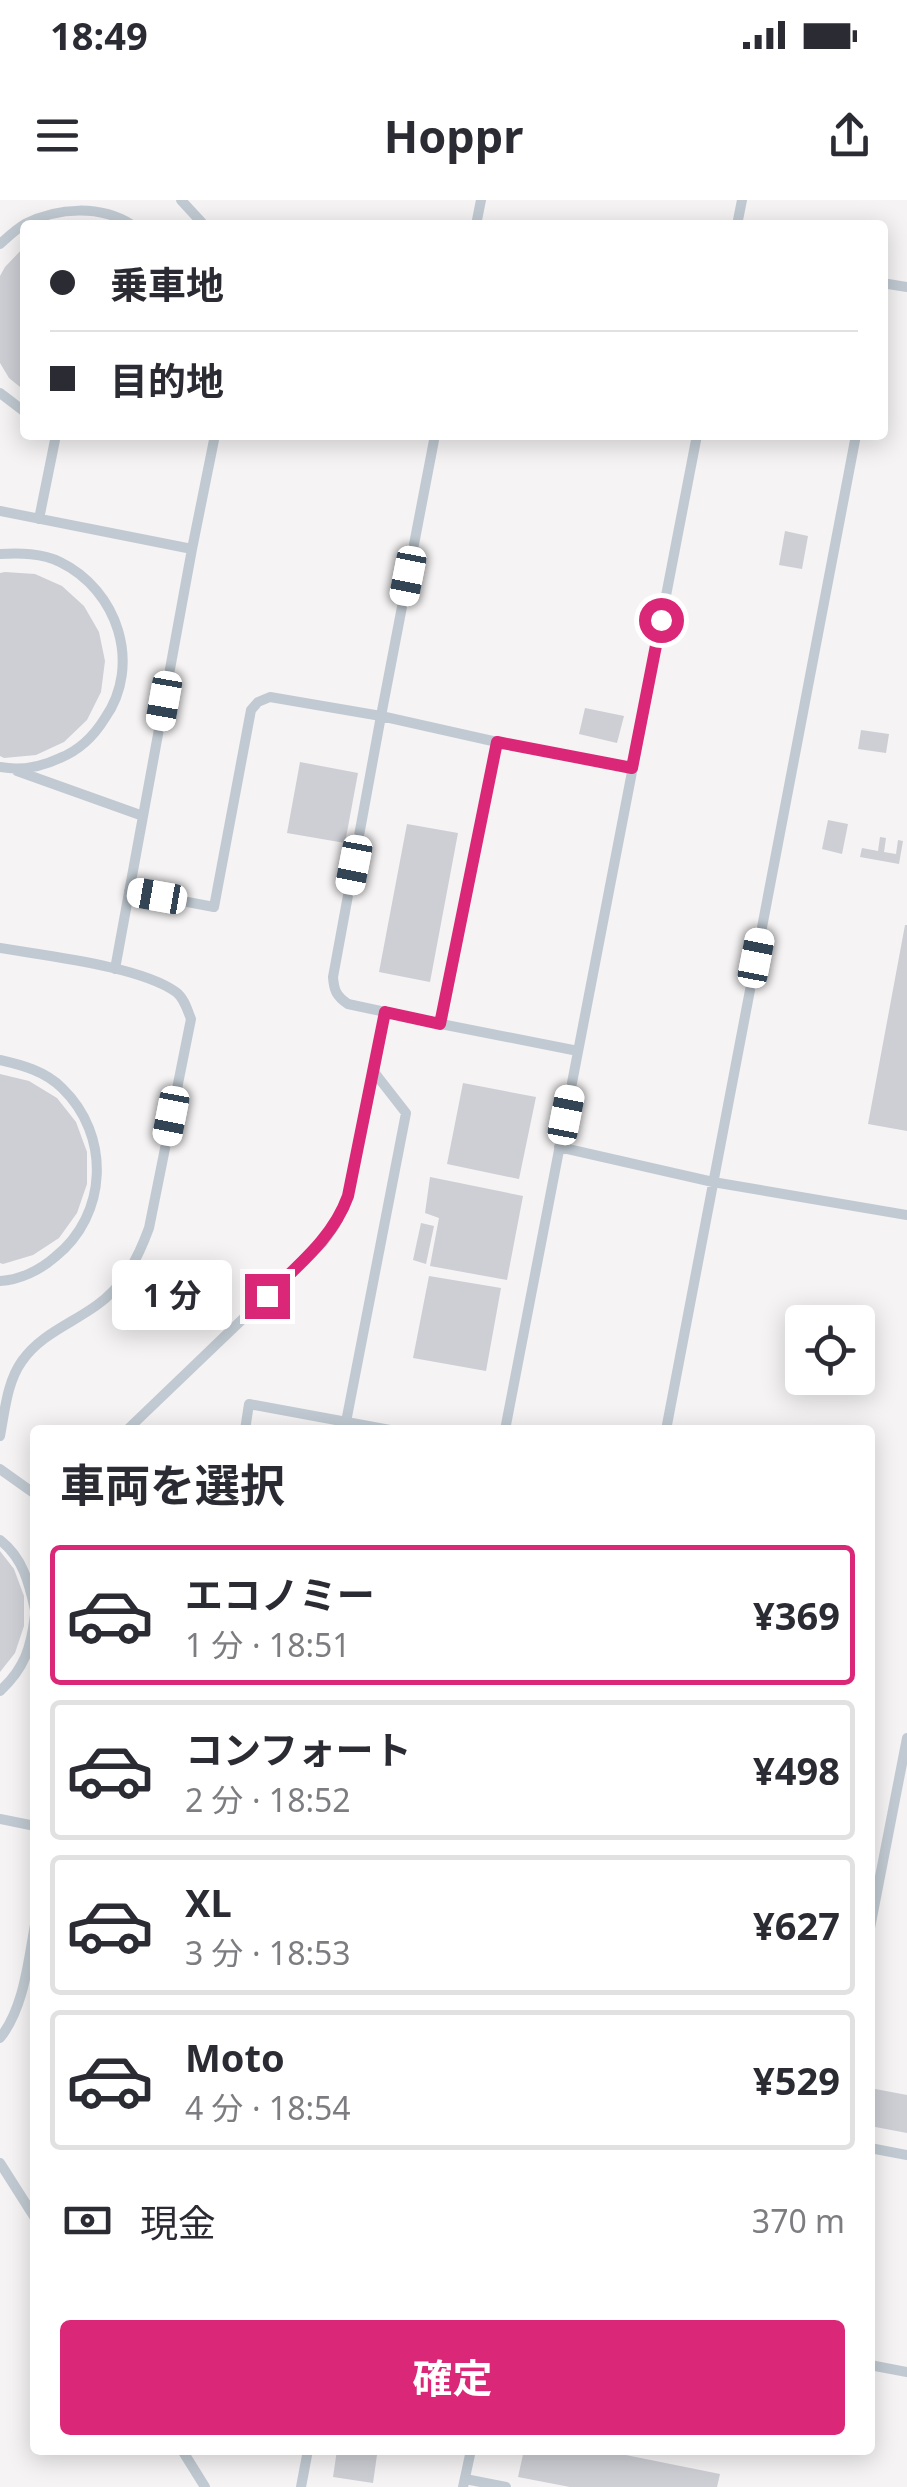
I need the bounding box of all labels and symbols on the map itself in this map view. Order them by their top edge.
car [388,544,428,608]
route start [639,598,684,643]
car [144,669,184,733]
car [334,833,374,897]
car [125,876,189,916]
car [736,926,776,990]
car [546,1083,586,1147]
car [151,1084,191,1148]
callout: 1 分 [112,1261,232,1331]
route end [245,1274,290,1319]

